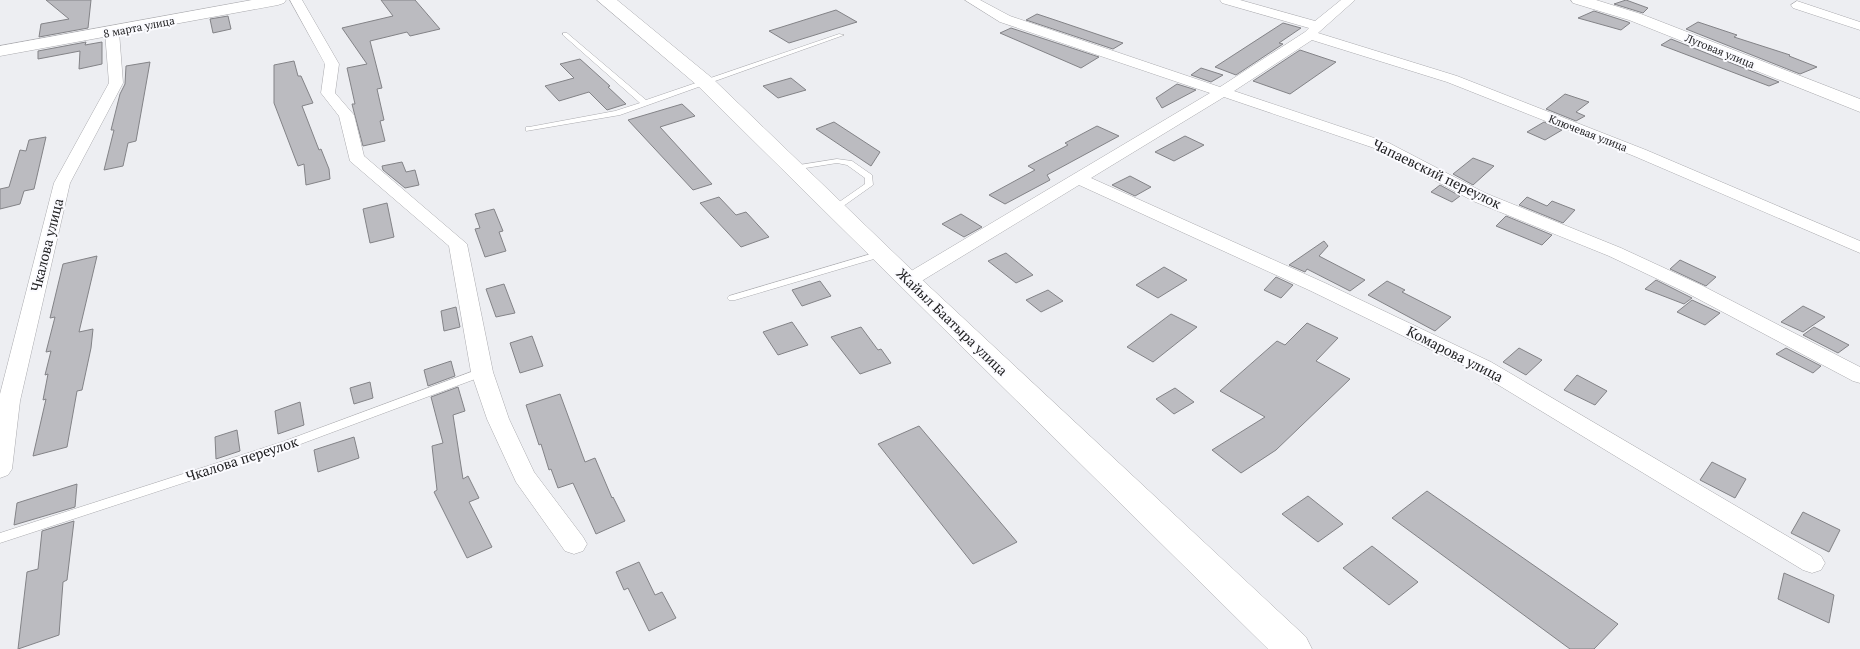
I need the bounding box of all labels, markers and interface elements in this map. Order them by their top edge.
street label: 8 марта улица [102,13,176,41]
street label: Луговая улица [1682,30,1757,71]
street label: Ключевая улица [1547,112,1630,155]
street label: Чапаевский переулок [1370,134,1505,213]
street label: Чкалова улица [26,196,67,293]
street label: Жайыл Баатыра улица [893,264,1012,380]
street label: Комарова улица [1404,321,1507,386]
street label: Чкалова переулок [183,431,301,486]

